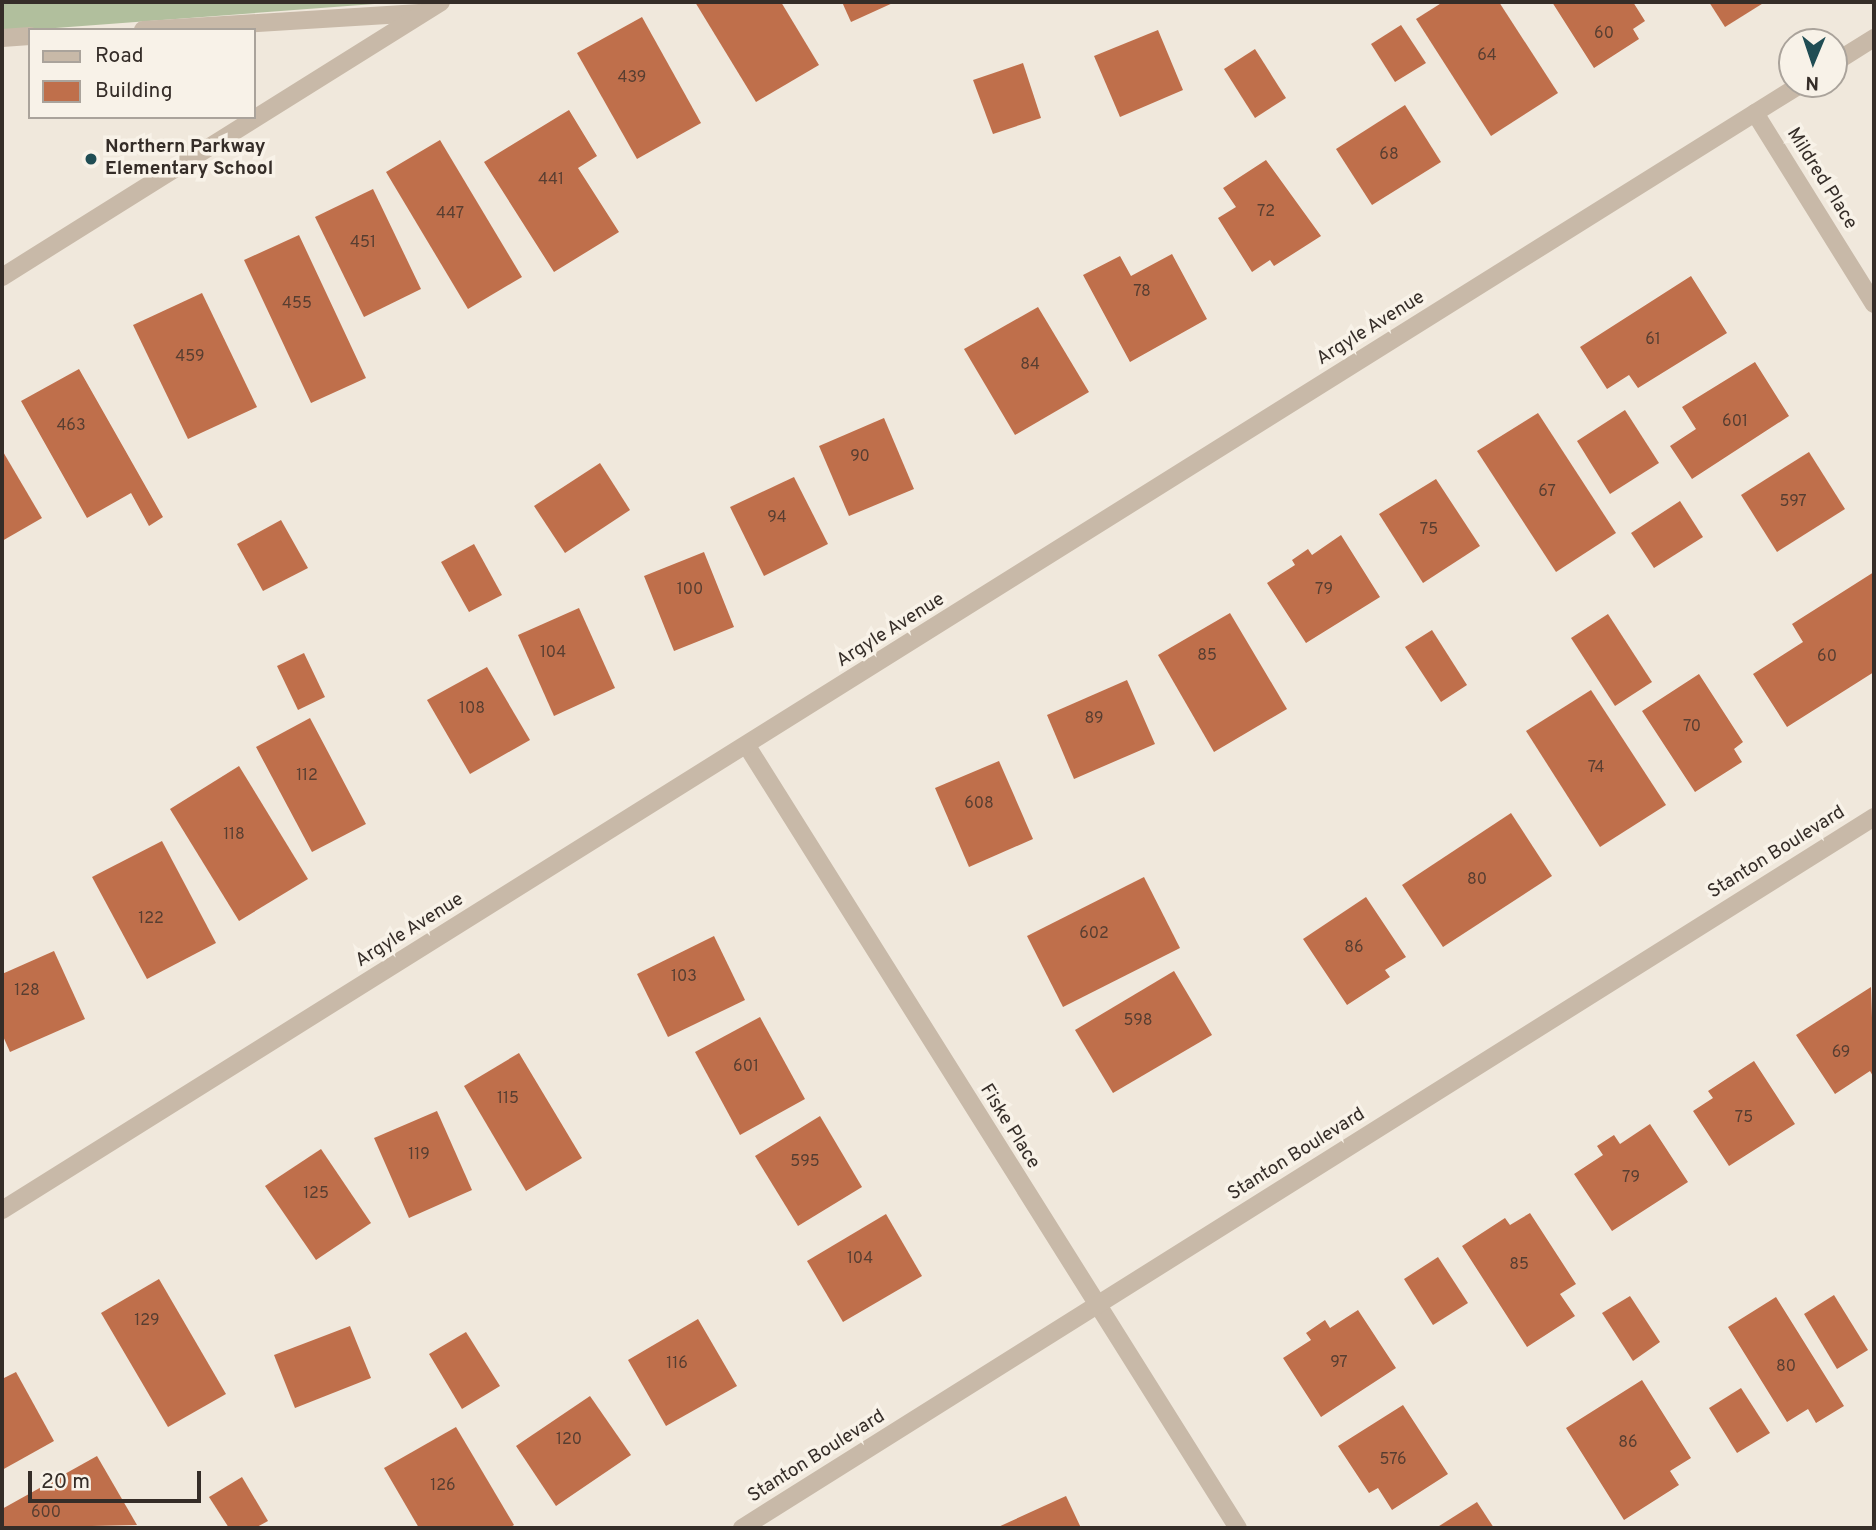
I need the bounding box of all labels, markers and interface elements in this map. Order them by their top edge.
house number: 60 [1594,24,1614,44]
legend [28,28,256,119]
north arrow [1778,28,1848,98]
text: Road [95,43,144,70]
house number: 64 [1477,46,1497,66]
house number: 439 [618,68,646,88]
text: N [1805,70,1820,94]
text: Building [95,78,173,105]
street label: Mildred Place [1781,124,1861,234]
place label: Northern Parkway Elementary School [105,137,273,181]
house number: 68 [1379,145,1399,165]
marker: Northern Parkway Elementary School [83,151,99,167]
house number: 441 [538,170,564,190]
house number: 72 [1257,202,1275,222]
house number: 447 [436,204,464,224]
house number: 451 [350,233,376,253]
house number: 78 [1133,282,1151,302]
street label: Argyle Avenue [1312,286,1430,372]
house number: 455 [282,294,312,314]
house number: 61 [1645,330,1661,350]
house number: 459 [175,347,205,367]
house number: 84 [1020,355,1040,375]
house number: 601 [1722,412,1748,432]
house number: 463 [56,416,86,436]
house number: 90 [850,447,870,467]
house number: 67 [1538,482,1556,502]
house number: 597 [1779,492,1807,512]
house number: 94 [767,508,787,528]
house number: 75 [1420,520,1438,540]
house number: 100 [677,580,703,600]
house number: 79 [1315,580,1333,600]
street label: Argyle Avenue [832,588,950,674]
house number: 104 [540,643,566,663]
house number: 85 [1197,646,1217,666]
house number: 60 [1817,647,1837,667]
house number: 108 [459,699,485,719]
house number: 89 [1084,709,1104,729]
house number: 70 [1683,717,1701,737]
house number: 74 [1588,758,1604,778]
house number: 112 [296,766,318,786]
house number: 608 [964,794,994,814]
street label: Stanton Boulevard [1704,802,1850,904]
house number: 118 [223,825,245,845]
house number: 80 [1467,870,1487,890]
street label: Argyle Avenue [351,888,469,974]
house number: 122 [138,909,164,929]
house number: 602 [1079,924,1109,944]
house number: 86 [1344,938,1364,958]
house number: 103 [671,967,697,987]
house number: 128 [14,981,40,1001]
house number: 598 [1123,1011,1153,1031]
house number: 69 [1832,1043,1850,1063]
house number: 601 [733,1057,759,1077]
street label: Fiske Place [974,1080,1044,1174]
house number: 115 [497,1089,519,1109]
street label: Stanton Boulevard [1224,1104,1370,1206]
house number: 75 [1735,1108,1753,1128]
house number: 119 [408,1145,430,1165]
house number: 595 [790,1152,820,1172]
house number: 79 [1622,1168,1640,1188]
house number: 125 [303,1184,329,1204]
house number: 104 [847,1249,873,1269]
house number: 85 [1509,1255,1529,1275]
house number: 129 [134,1311,160,1331]
house number: 97 [1330,1353,1348,1373]
house number: 116 [666,1354,688,1374]
house number: 80 [1776,1357,1796,1377]
street label: Stanton Boulevard [744,1406,890,1508]
house number: 120 [556,1430,582,1450]
house number: 86 [1618,1433,1638,1453]
house number: 576 [1380,1450,1406,1470]
scale bar [32,1456,205,1500]
text: 20 m [41,1469,90,1496]
house number: 126 [430,1476,456,1496]
house number: 600 [31,1503,61,1523]

